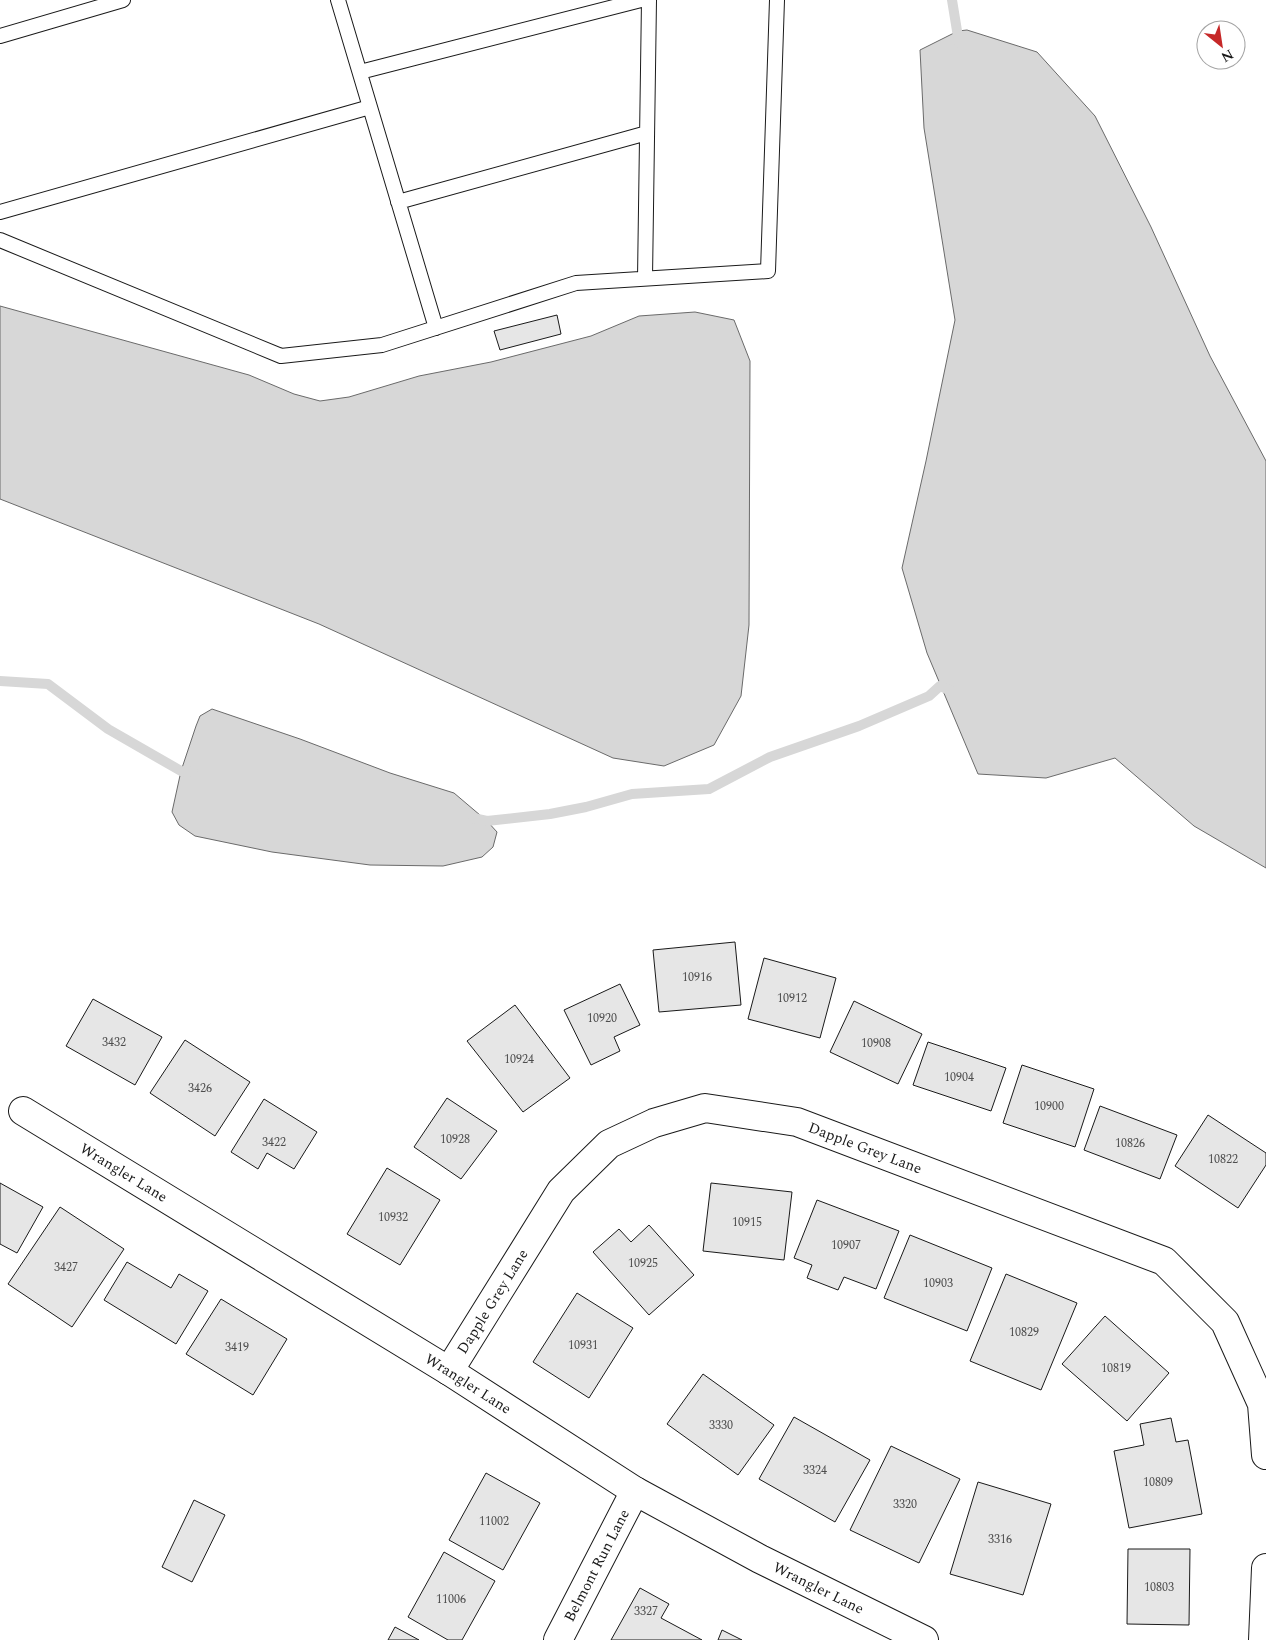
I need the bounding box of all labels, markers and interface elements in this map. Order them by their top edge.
north arrow [1196,20,1246,70]
text: N [1217,44,1237,68]
house number: 10916 [682,968,712,987]
house number: 10912 [777,989,807,1008]
house number: 10920 [587,1009,617,1028]
house number: 3432 [102,1033,126,1052]
house number: 10908 [861,1034,891,1053]
house number: 10924 [504,1050,534,1069]
house number: 10904 [944,1068,974,1087]
house number: 3426 [188,1079,212,1098]
house number: 10900 [1034,1097,1064,1116]
street label: Dapple Grey Lane [805,1116,925,1180]
house number: 10928 [440,1130,470,1149]
house number: 3422 [262,1133,286,1152]
house number: 10826 [1115,1134,1145,1153]
street label: Wrangler Lane [75,1137,172,1209]
house number: 10822 [1208,1150,1238,1169]
house number: 10932 [378,1208,408,1227]
house number: 10915 [732,1213,762,1232]
house number: 10907 [831,1236,861,1255]
street label: Dapple Grey Lane [451,1245,534,1359]
house number: 10925 [628,1254,658,1273]
house number: 3427 [54,1258,78,1277]
house number: 10903 [923,1274,953,1293]
house number: 10829 [1009,1323,1039,1342]
house number: 10931 [568,1336,598,1355]
house number: 3419 [225,1338,249,1357]
street label: Wrangler Lane [420,1348,516,1420]
house number: 10819 [1101,1359,1131,1378]
house number: 3330 [709,1416,733,1435]
house number: 3324 [803,1461,827,1480]
house number: 10809 [1143,1473,1173,1492]
house number: 3320 [893,1495,917,1514]
street label: Belmont Run Lane [558,1505,636,1626]
house number: 11002 [479,1512,509,1531]
house number: 3316 [988,1530,1012,1549]
street label: Wrangler Lane [769,1556,868,1621]
house number: 10803 [1144,1578,1174,1597]
house number: 11006 [436,1590,466,1609]
house number: 3327 [634,1602,658,1621]

